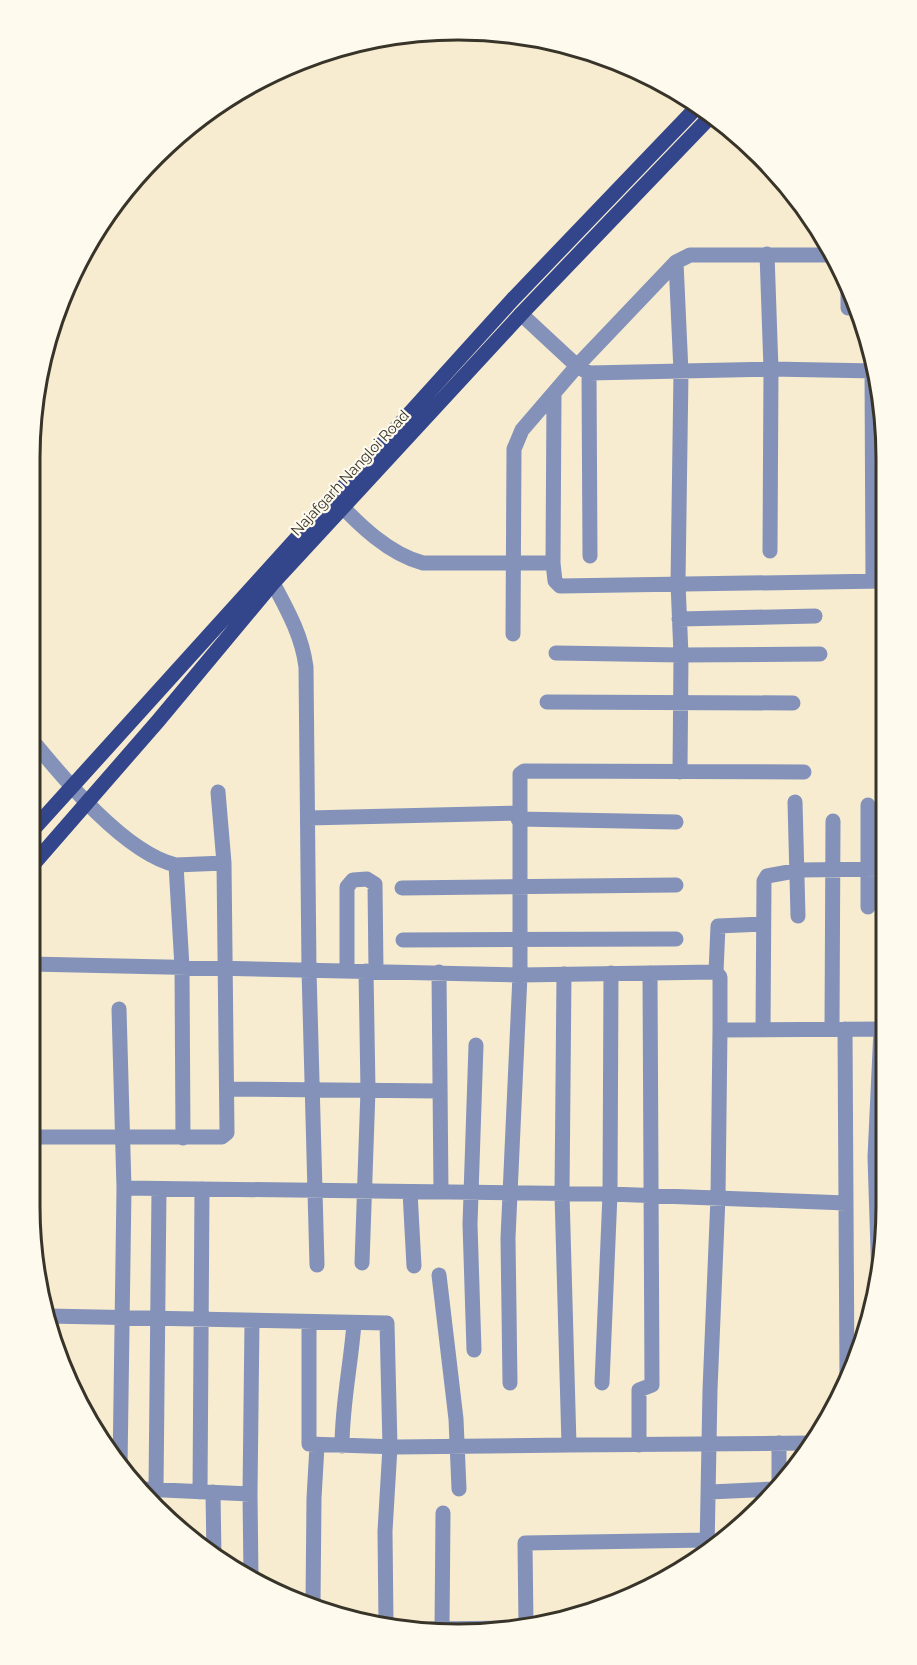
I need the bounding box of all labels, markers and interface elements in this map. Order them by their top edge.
street label: Najafgarh Nangloi Road [287,407,413,539]

